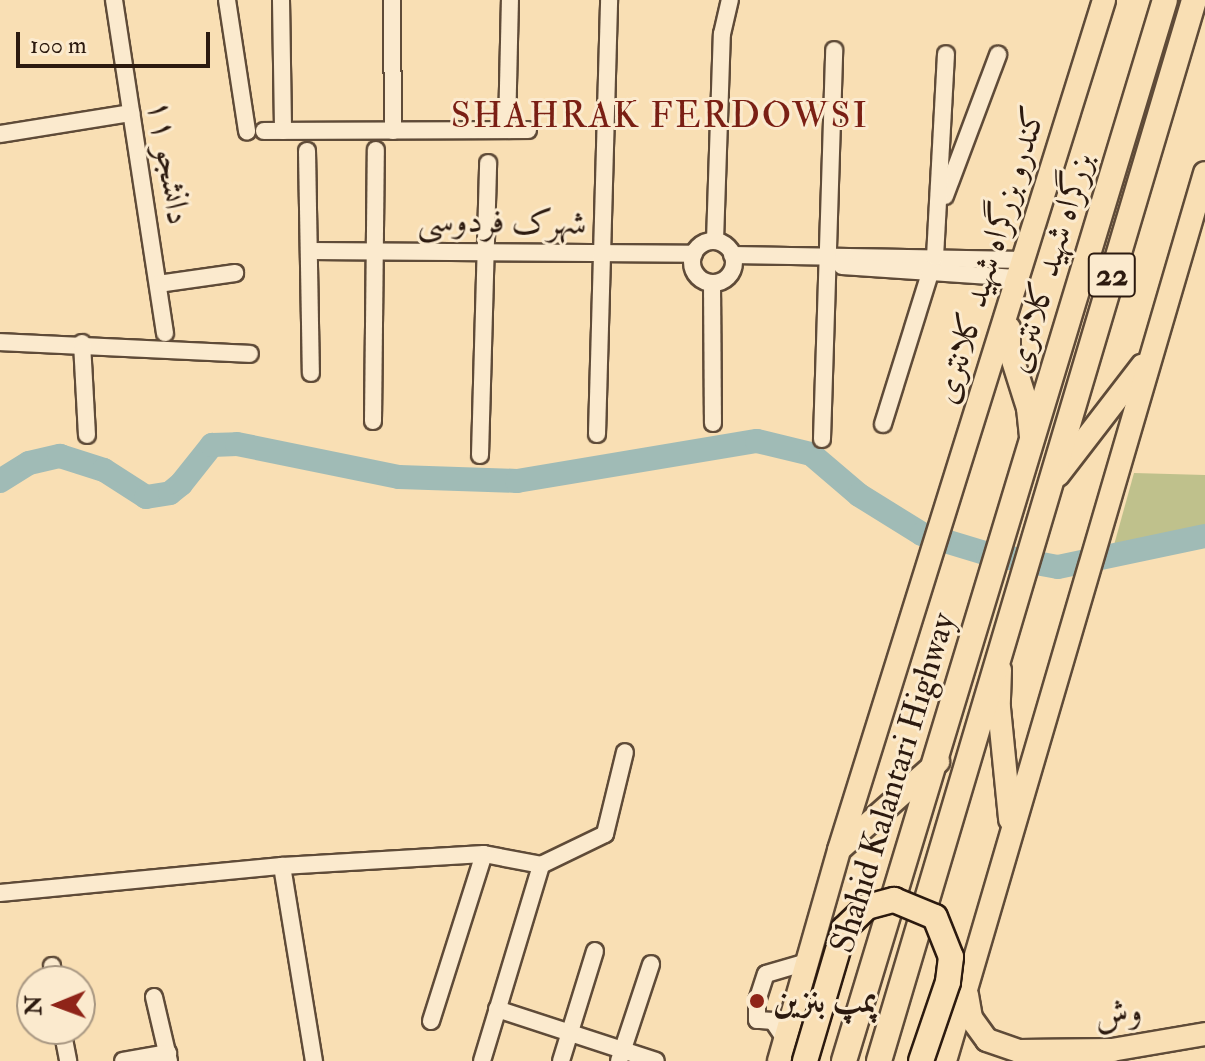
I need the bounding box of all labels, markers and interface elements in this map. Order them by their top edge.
scale bar [20,16,214,66]
text: 100 m [30,30,87,61]
district label: SHAHRAK FERDOWSI [451,94,869,138]
street label: دانشجو ۱۱ [139,96,199,228]
street label: کندرو بزرگراه شهید کلانتری [925,101,1055,409]
street label: بزرگراه شهید کلانتری [997,148,1103,378]
street label: شهرک فردوسی [417,200,587,244]
road number: 22 [1086,247,1138,303]
street label: Shahid Kalantari Highway [822,608,964,958]
north arrow [16,965,96,1045]
place label: پمپ بنزین [773,981,877,1021]
street label: وش [1091,990,1145,1038]
marker: پمپ بنزین [748,992,766,1010]
text: N [20,995,48,1015]

